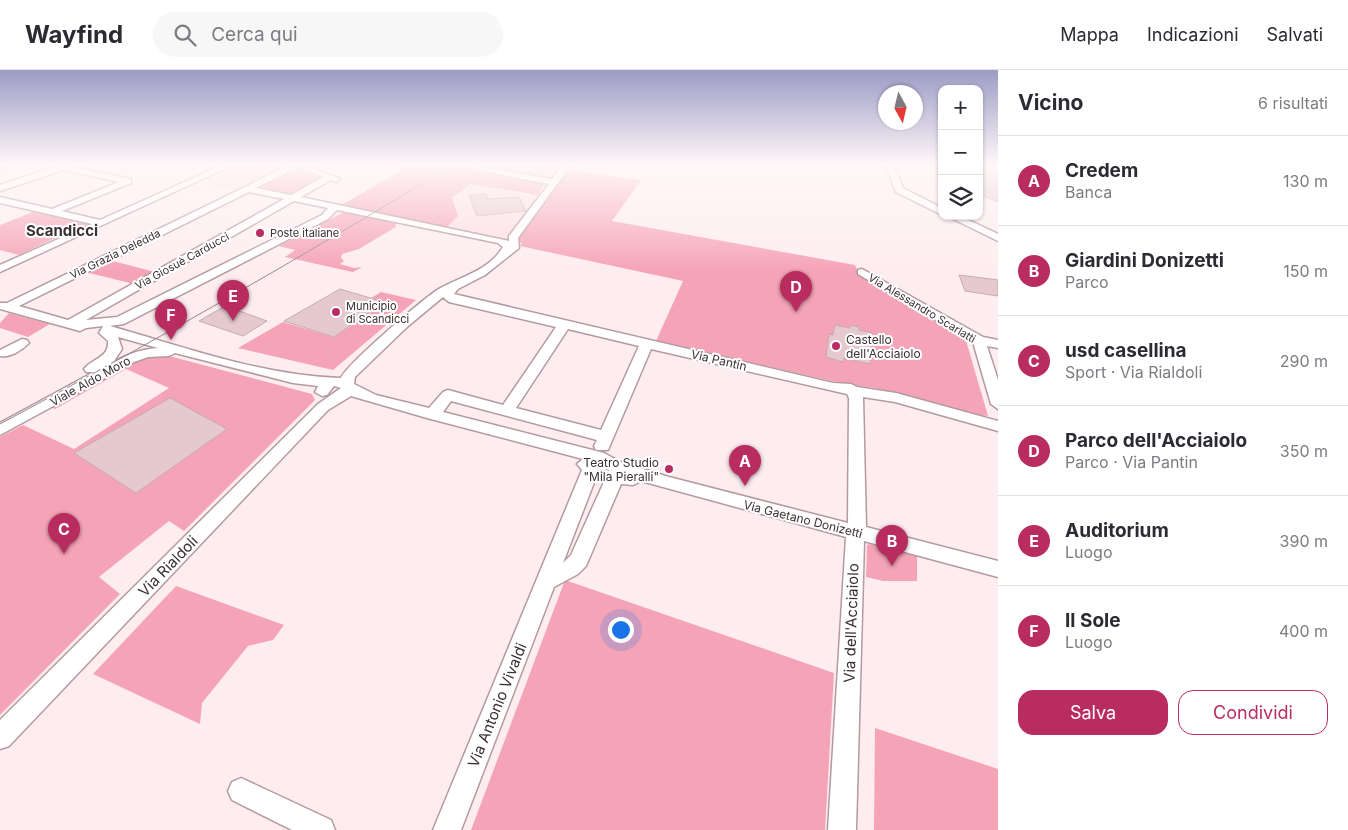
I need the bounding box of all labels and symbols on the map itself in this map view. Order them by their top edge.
north arrow [878,85,923,130]
district label: Scandicci [26,221,98,240]
street label: Via Grazia Deledda [67,226,163,282]
place label: Poste italiane [270,226,339,240]
marker: Poste italiane [254,227,266,239]
street label: Via Giosuè Carducci [132,229,232,293]
street label: Via Alessandro Scarlatti [866,270,978,346]
pin: D [780,271,812,312]
pin: E [217,280,249,321]
pin: F [155,299,187,340]
place label: Municipio di Scandicci [346,299,409,326]
marker: Municipio di Scandicci [330,306,342,318]
place label: Castello dell'Acciaiolo [846,332,921,361]
marker: Castello dell'Acciaiolo [830,340,842,352]
street label: Via Pantin [690,346,748,374]
street label: Viale Aldo Moro [47,353,133,409]
pin: A [729,445,761,486]
place label: Teatro Studio "Mila Pieralli" [583,455,659,484]
marker: Teatro Studio "Mila Pieralli" [663,463,675,475]
street label: Via Gaetano Donizetti [742,497,864,541]
pin: C [48,513,80,554]
pin: B [876,525,908,566]
street label: Via Rialdoli [134,532,202,600]
street label: Via dell'Acciaiolo [839,563,863,683]
your location [608,617,634,643]
street label: Via Antonio Vivaldi [463,640,531,770]

